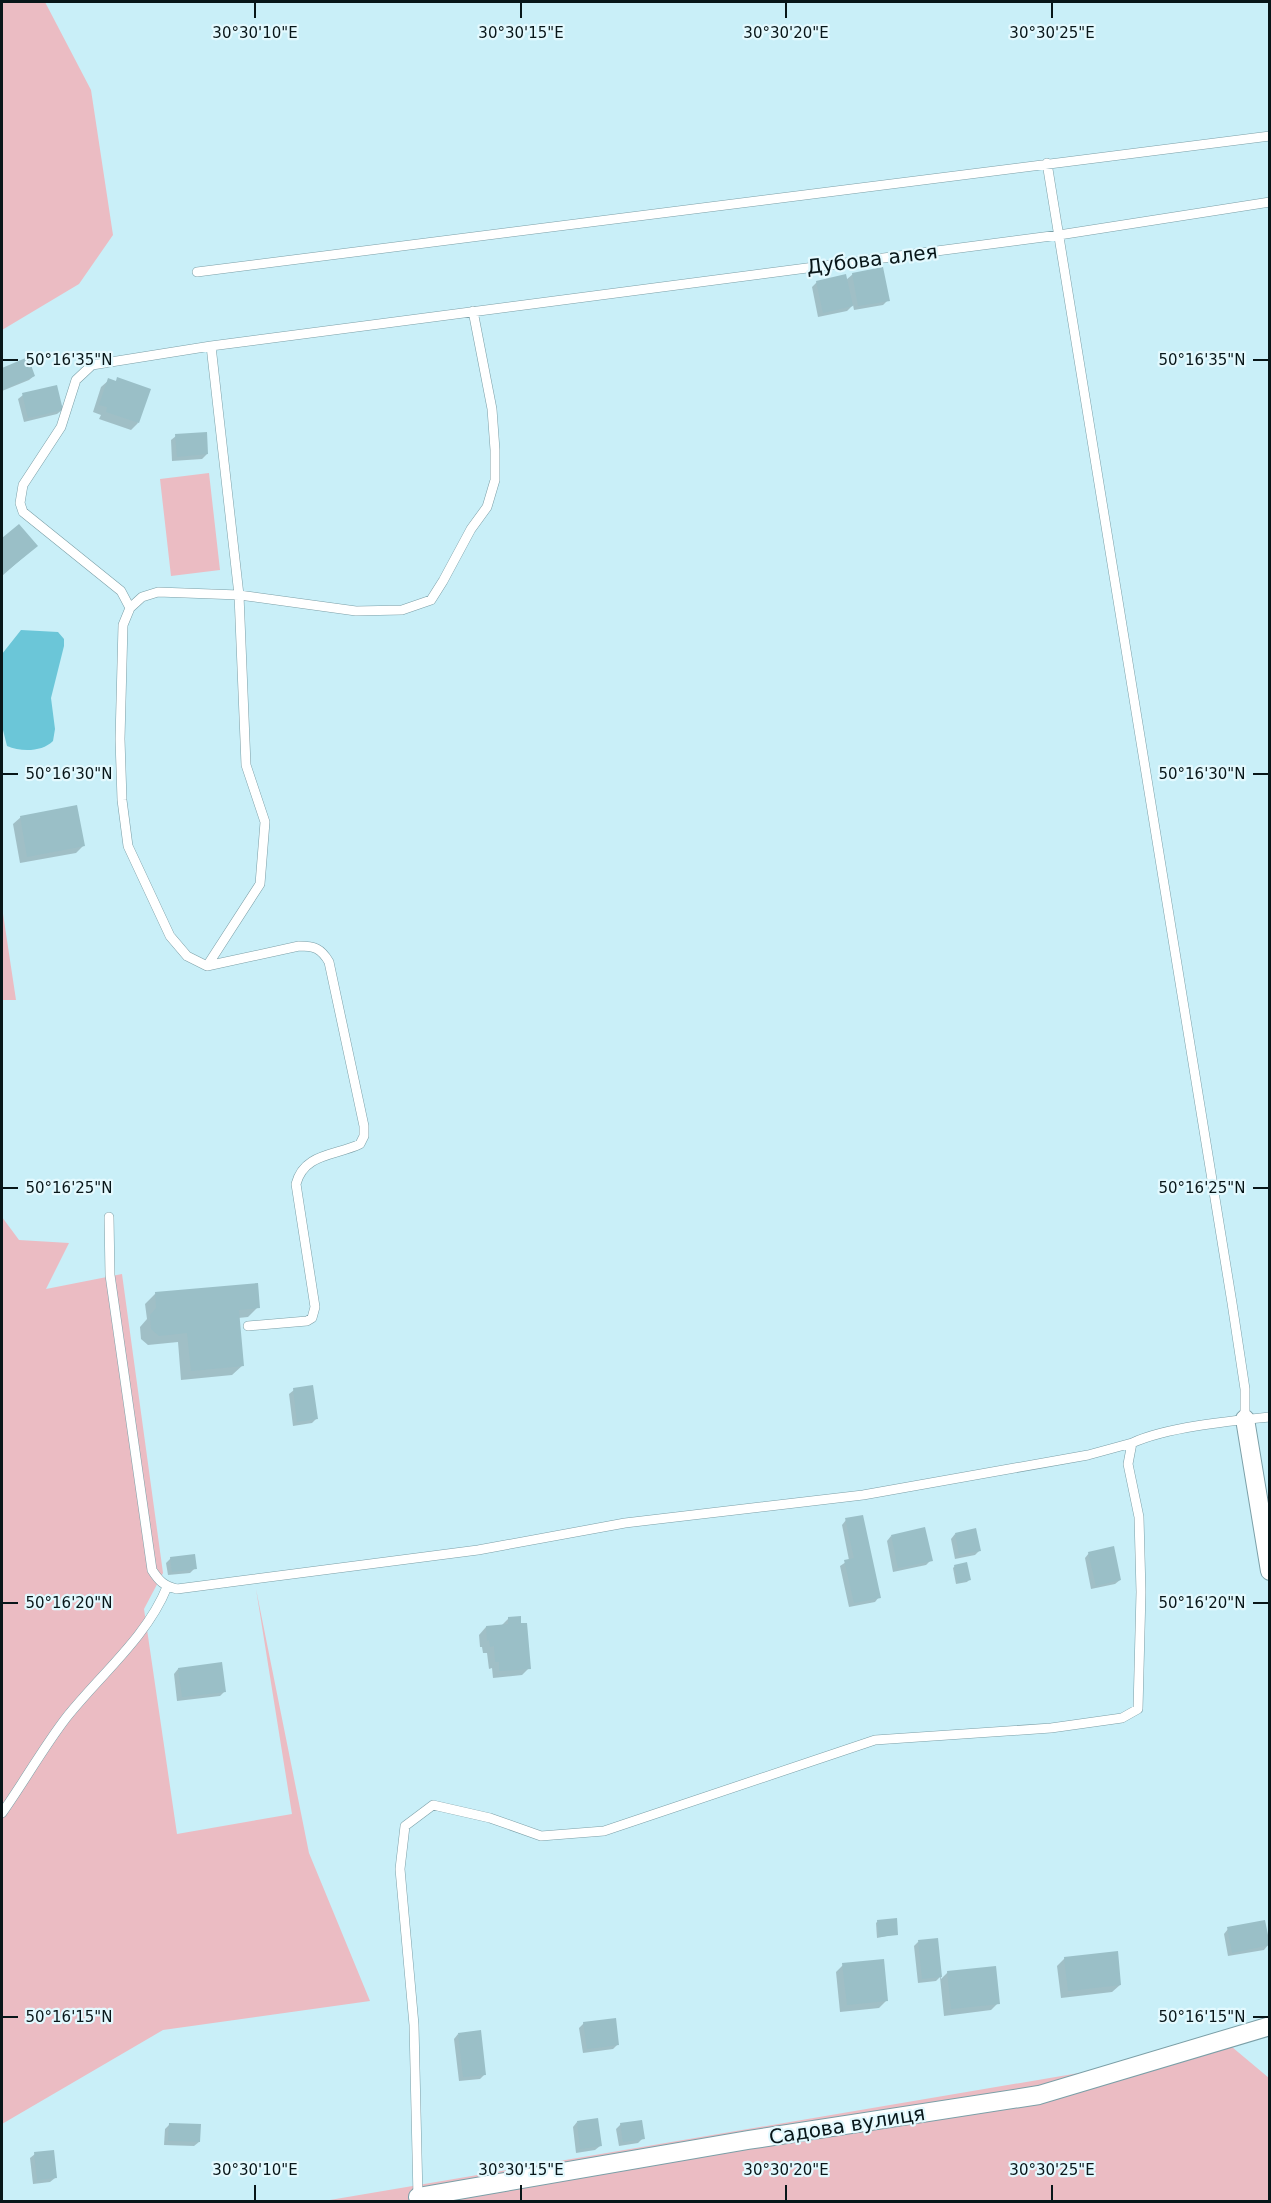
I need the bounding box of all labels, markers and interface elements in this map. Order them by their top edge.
text: 30°30'10"E [212,24,298,42]
text: 30°30'15"E [478,24,564,42]
text: 30°30'20"E [743,24,829,42]
text: 30°30'25"E [1009,24,1095,42]
street label: Дубова алея [805,239,939,279]
text: 50°16'35"N [25,351,113,369]
text: 50°16'35"N [1158,351,1246,369]
text: 50°16'30"N [25,765,113,783]
text: 50°16'30"N [1158,765,1246,783]
text: 50°16'25"N [25,1179,113,1197]
text: 50°16'25"N [1158,1179,1246,1197]
text: 50°16'20"N [25,1594,113,1612]
text: 50°16'20"N [1158,1594,1246,1612]
text: 50°16'15"N [25,2008,113,2026]
text: 50°16'15"N [1158,2008,1246,2026]
street label: Садова вулиця [767,2101,927,2149]
text: 30°30'10"E [212,2161,298,2179]
text: 30°30'15"E [478,2161,564,2179]
text: 30°30'20"E [743,2161,829,2179]
text: 30°30'25"E [1009,2161,1095,2179]

